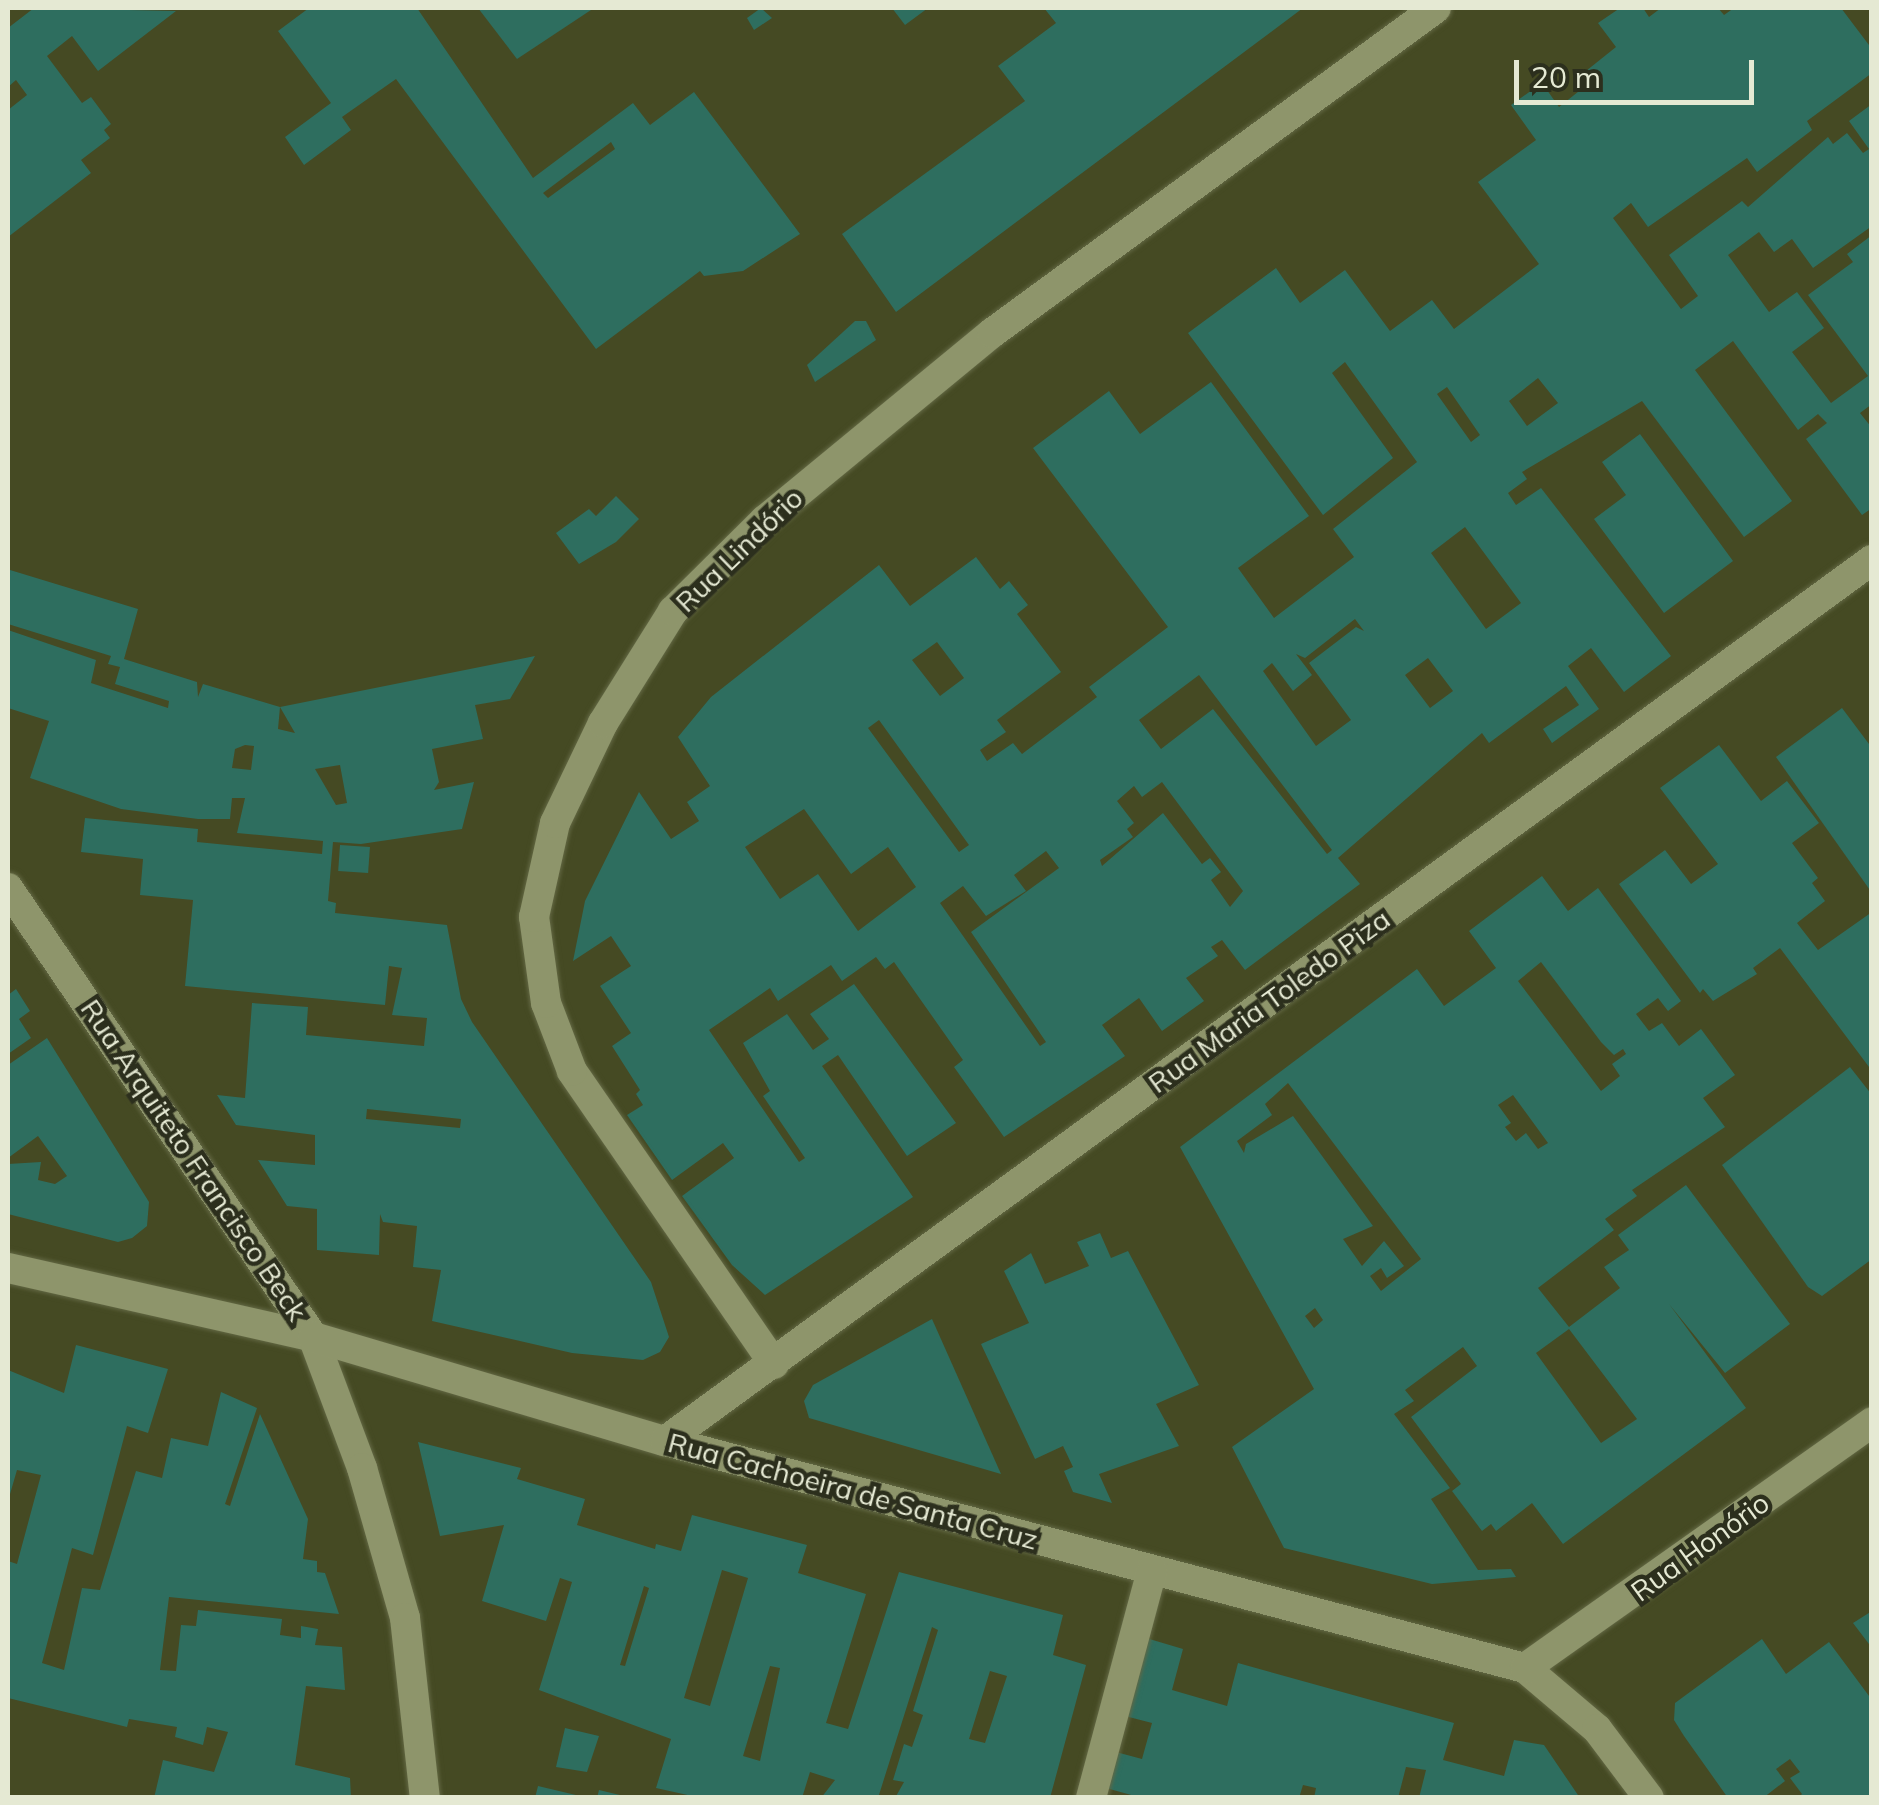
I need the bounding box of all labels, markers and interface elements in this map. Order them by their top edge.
scale bar [1519,40,1759,102]
text: 20 m [1531,58,1601,96]
street label: Rua Lindório [668,481,810,619]
street label: Rua Maria Toledo Piza [1142,902,1396,1100]
street label: Rua Arquiteto Francisco Beck [74,993,314,1327]
street label: Rua Cachoeira de Santa Cruz [664,1425,1042,1557]
street label: Rua Honório [1624,1486,1776,1608]

